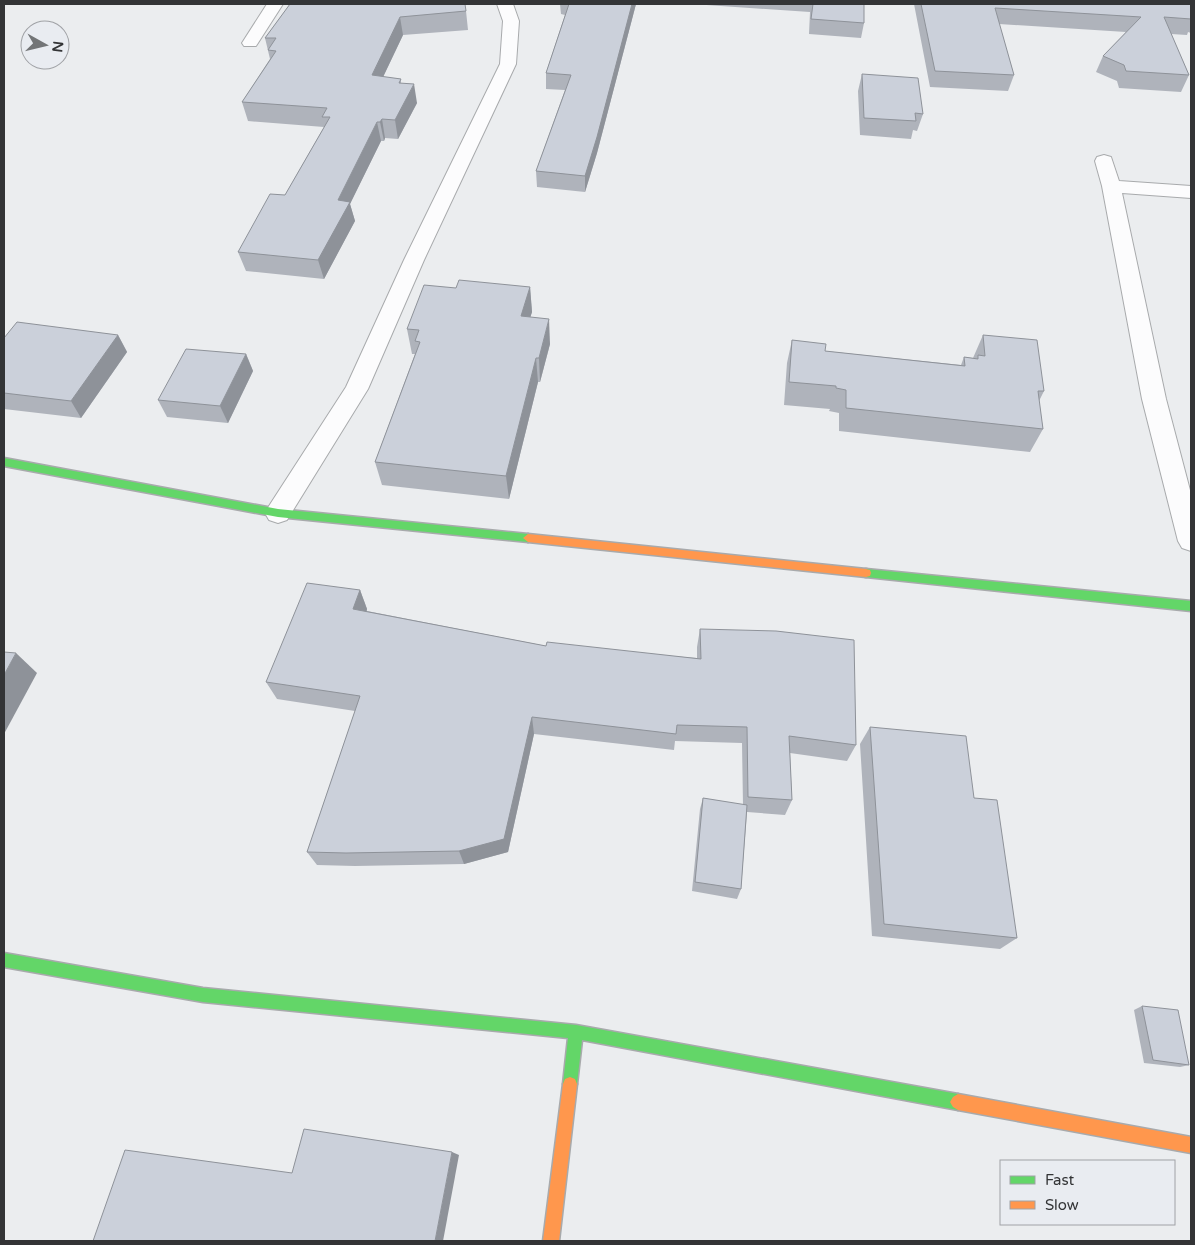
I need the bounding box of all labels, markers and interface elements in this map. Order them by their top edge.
north arrow [20,20,70,70]
text: N [48,40,67,53]
legend [1000,1160,1175,1225]
text: Fast [1045,1171,1075,1189]
text: Slow [1045,1196,1079,1214]

